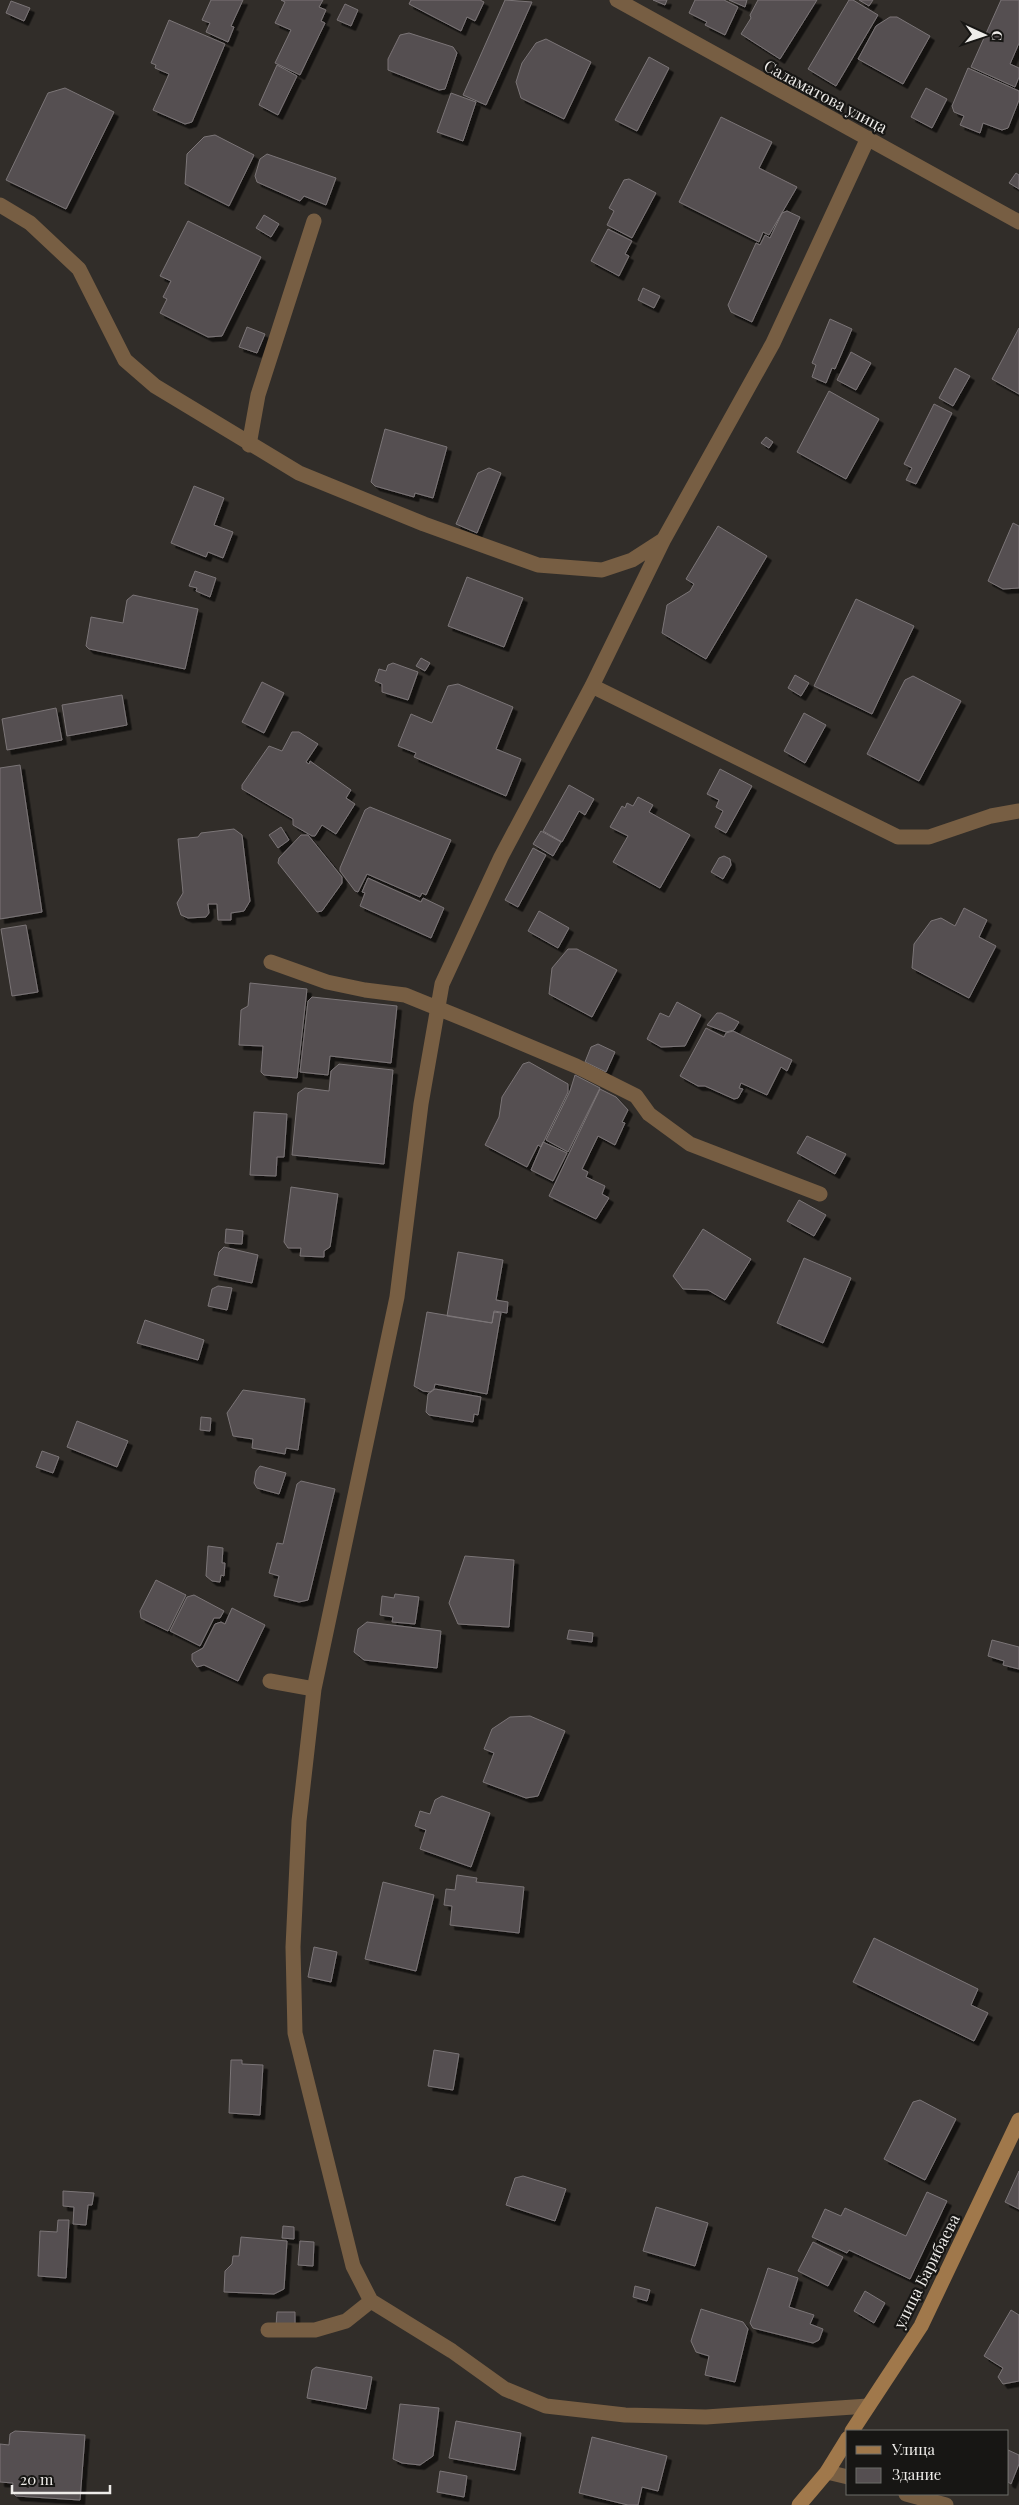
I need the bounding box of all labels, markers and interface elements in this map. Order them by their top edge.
north arrow [959,10,1009,60]
text: С [988,30,1007,41]
street label: Саламатова улица [761,55,891,137]
street label: улица Барибаева [888,2210,964,2333]
legend [846,2430,1009,2495]
text: Улица [891,2439,935,2459]
scale bar [12,2462,110,2494]
text: Здание [892,2464,941,2484]
text: 20 m [20,2469,54,2489]

